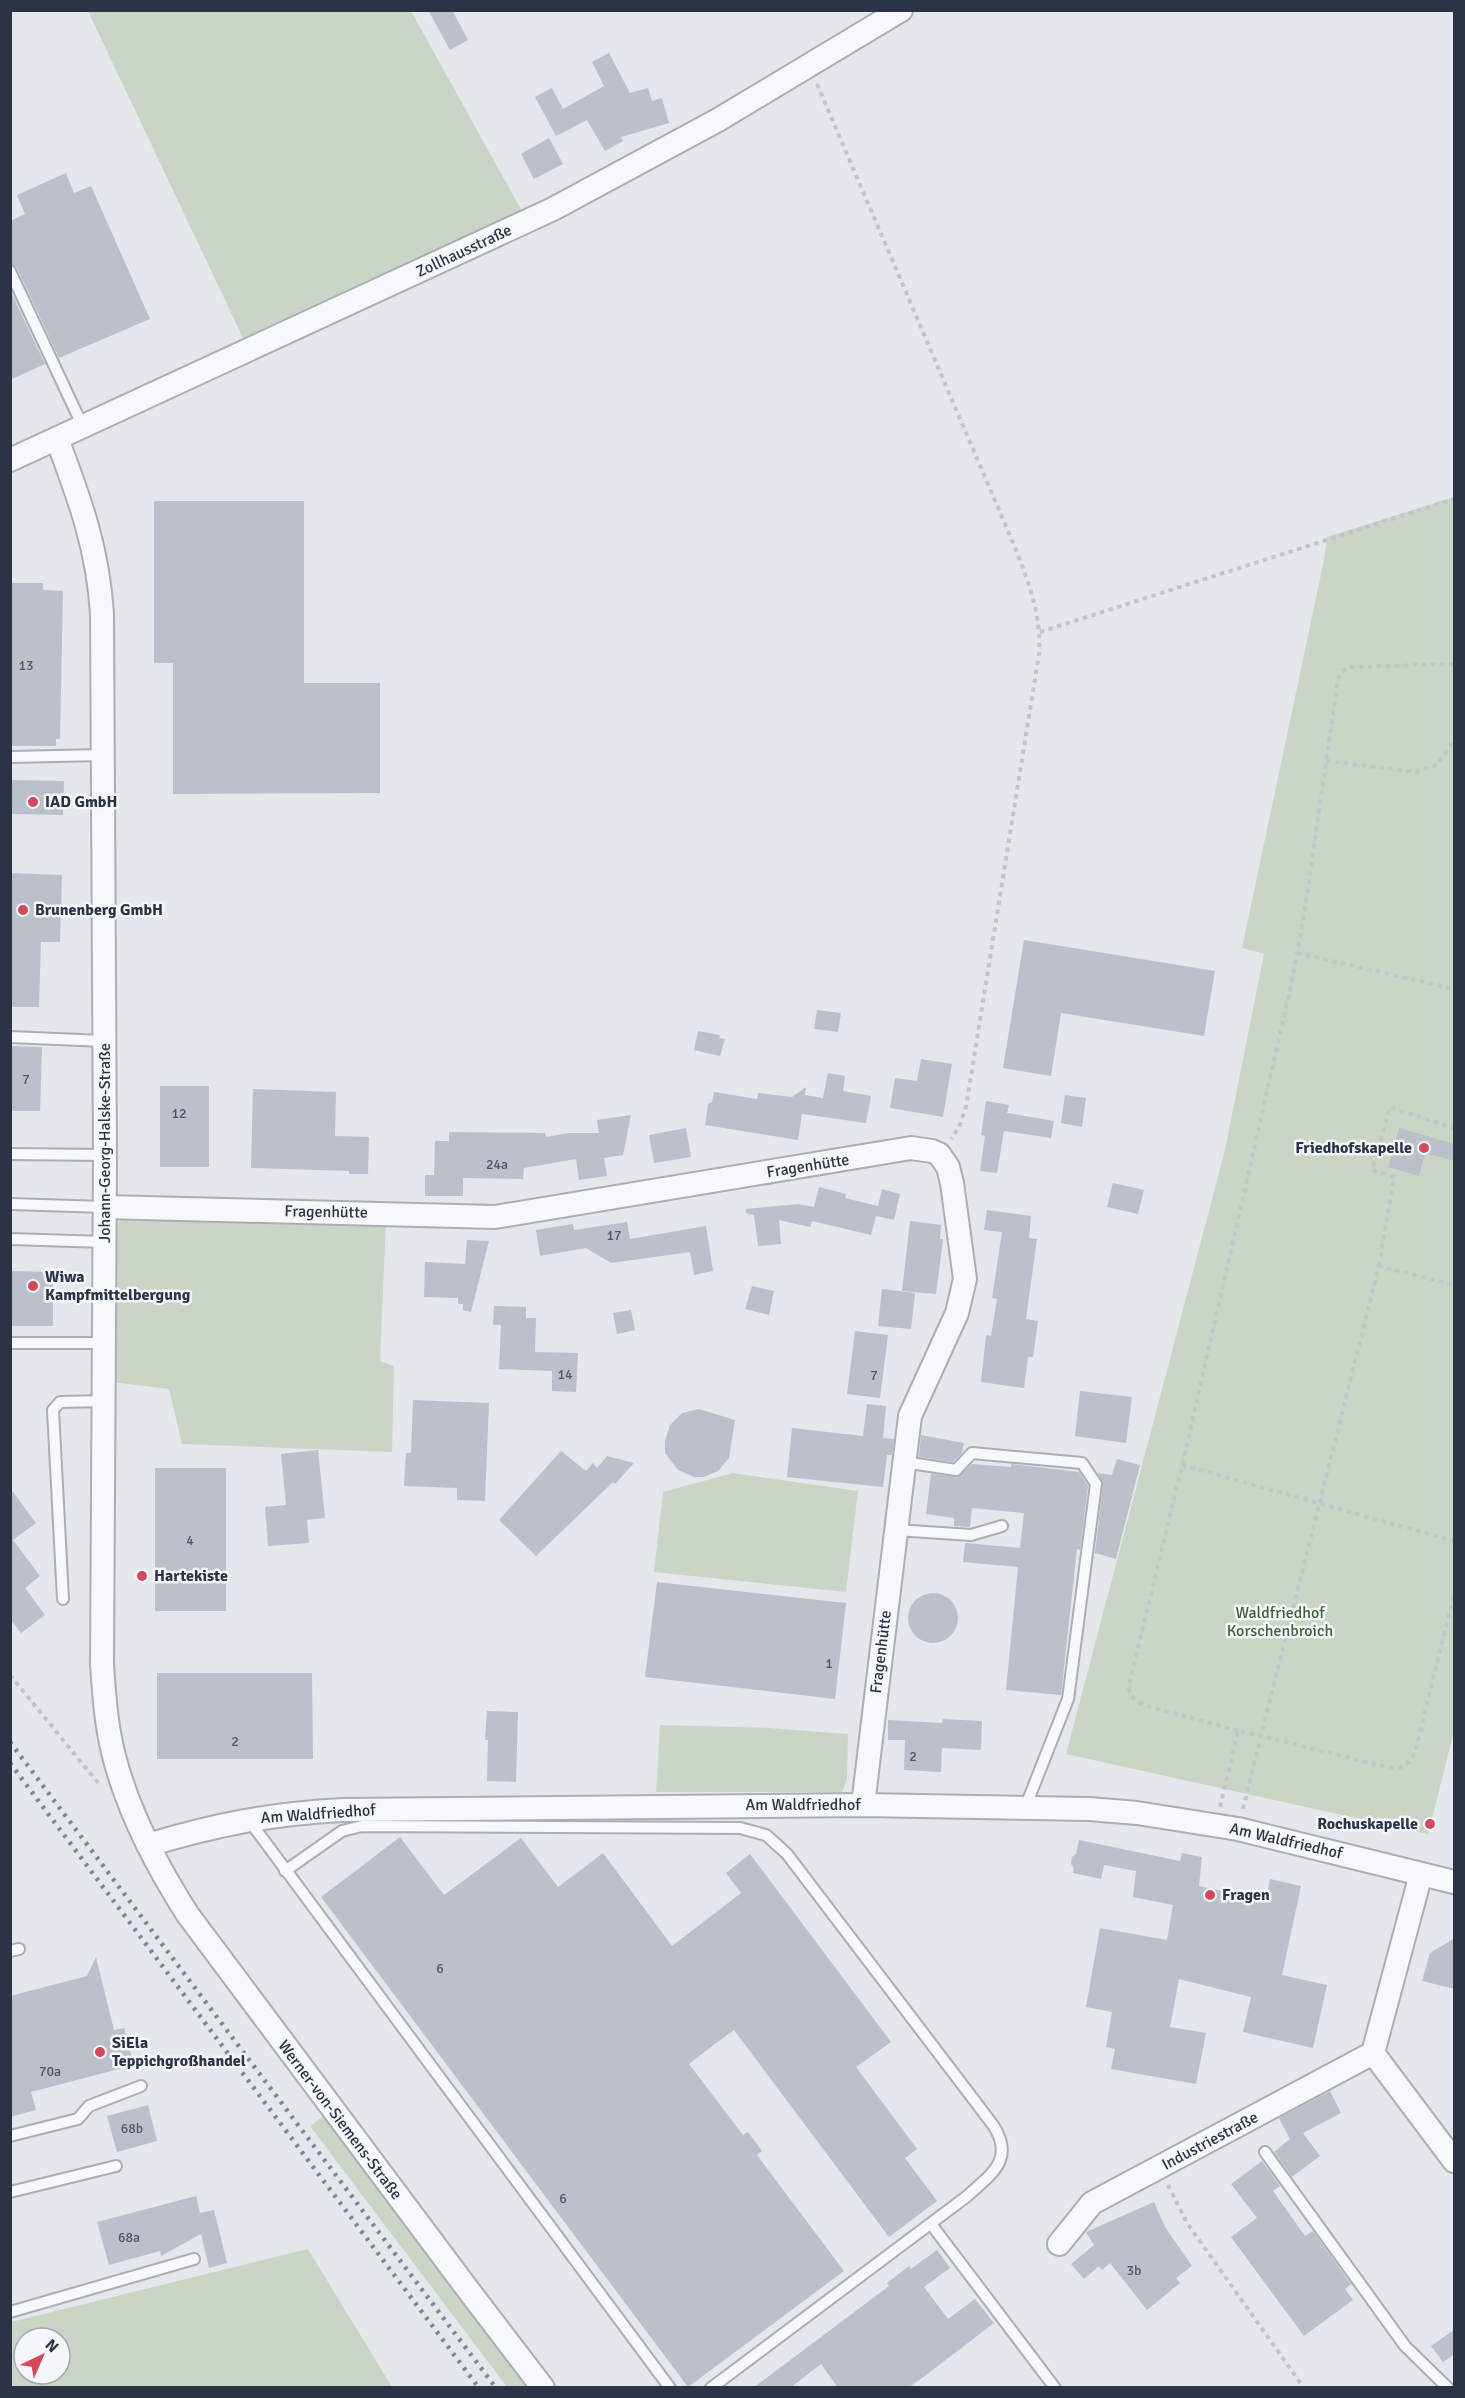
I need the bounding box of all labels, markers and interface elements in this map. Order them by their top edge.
street label: Zollhausstraße [413,220,515,282]
house number: 13 [18,657,34,674]
place label: IAD GmbH [45,792,117,812]
marker: IAD GmbH [26,795,40,809]
place label: Brunenberg GmbH [35,900,163,920]
marker: Brunenberg GmbH [16,903,30,917]
street label: Johann-Georg-Halske-Straße [95,1043,115,1243]
house number: 7 [22,1071,30,1088]
house number: 12 [171,1105,187,1122]
place label: Friedhofskapelle [1295,1138,1412,1158]
marker: Friedhofskapelle [1417,1141,1431,1155]
street label: Fragenhütte [765,1150,851,1182]
house number: 24a [486,1156,508,1173]
street label: Fragenhütte [284,1201,368,1223]
house number: 17 [606,1227,622,1244]
place label: Wiwa Kampfmittelbergung [45,1267,191,1305]
marker: Wiwa Kampfmittelbergung [26,1279,40,1293]
house number: 14 [557,1366,573,1383]
house number: 7 [870,1367,878,1384]
house number: 4 [186,1532,194,1549]
place label: Hartekiste [154,1566,228,1586]
marker: Hartekiste [135,1569,149,1583]
park label: Waldfriedhof Korschenbroich [1227,1603,1333,1641]
street label: Fragenhütte [866,1609,896,1695]
house number: 1 [825,1655,833,1672]
house number: 2 [231,1733,239,1750]
house number: 2 [909,1748,917,1765]
street label: Am Waldfriedhof [745,1795,861,1815]
street label: Am Waldfriedhof [260,1800,377,1828]
place label: Rochuskapelle [1317,1814,1418,1834]
marker: Rochuskapelle [1423,1817,1437,1831]
street label: Am Waldfriedhof [1228,1818,1345,1864]
place label: Fragen [1222,1885,1270,1905]
marker: Fragen [1203,1888,1217,1902]
house number: 6 [436,1960,444,1977]
place label: SiEla Teppichgroßhandel [112,2033,246,2071]
street label: Werner-von-Siemens-Straße [273,2036,407,2204]
marker: SiEla Teppichgroßhandel [93,2045,107,2059]
house number: 70a [39,2063,61,2080]
street label: Industriestraße [1158,2107,1262,2175]
house number: 68b [121,2120,143,2137]
house number: 6 [559,2190,567,2207]
house number: 68a [118,2229,140,2246]
house number: 3b [1127,2262,1141,2279]
north arrow [12,2326,72,2386]
text: N [41,2335,63,2357]

